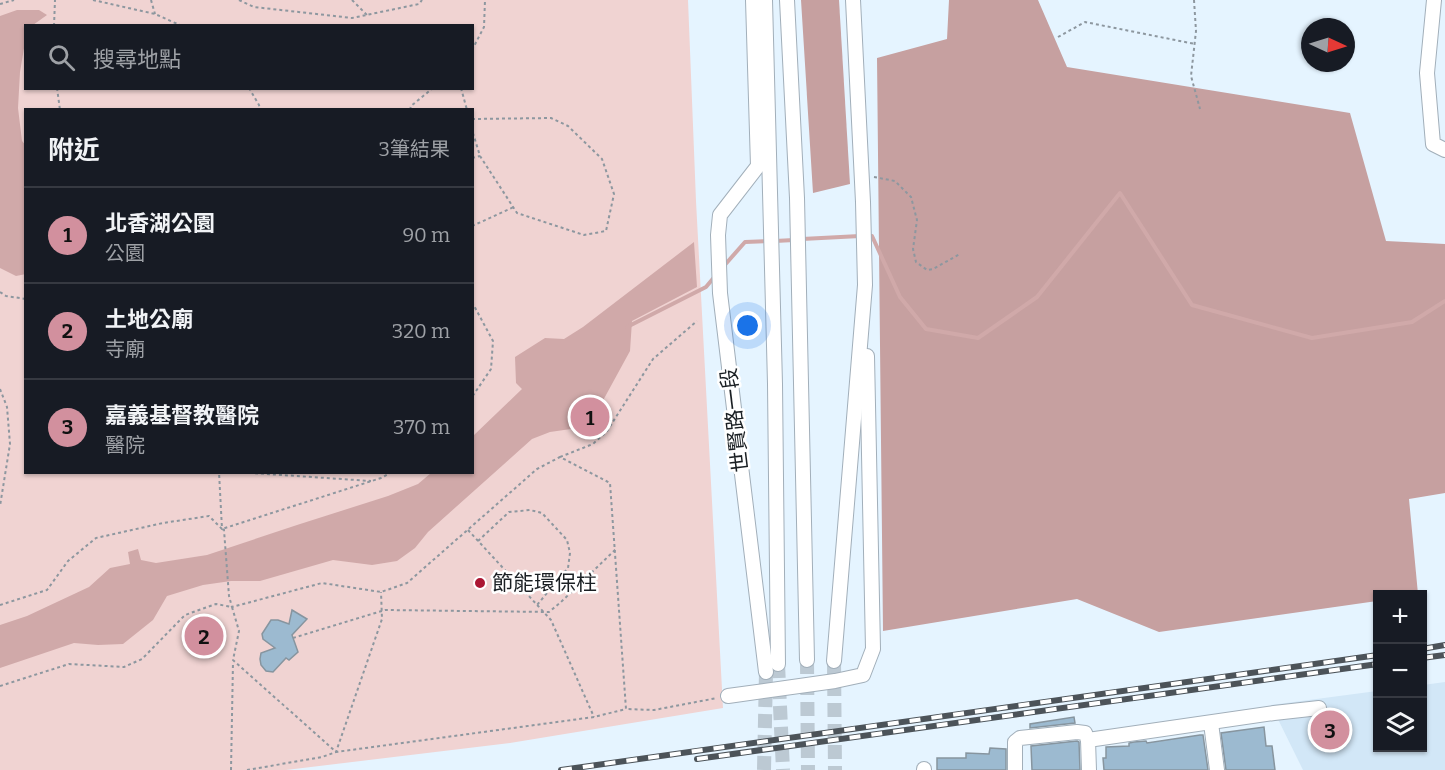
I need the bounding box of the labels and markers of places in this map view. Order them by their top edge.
pin: 1 [570,394,610,440]
place label: 節能環保柱 [492,570,597,596]
marker: 節能環保柱 [473,576,487,590]
pin: 2 [184,614,224,658]
pin: 3 [1310,708,1350,752]

